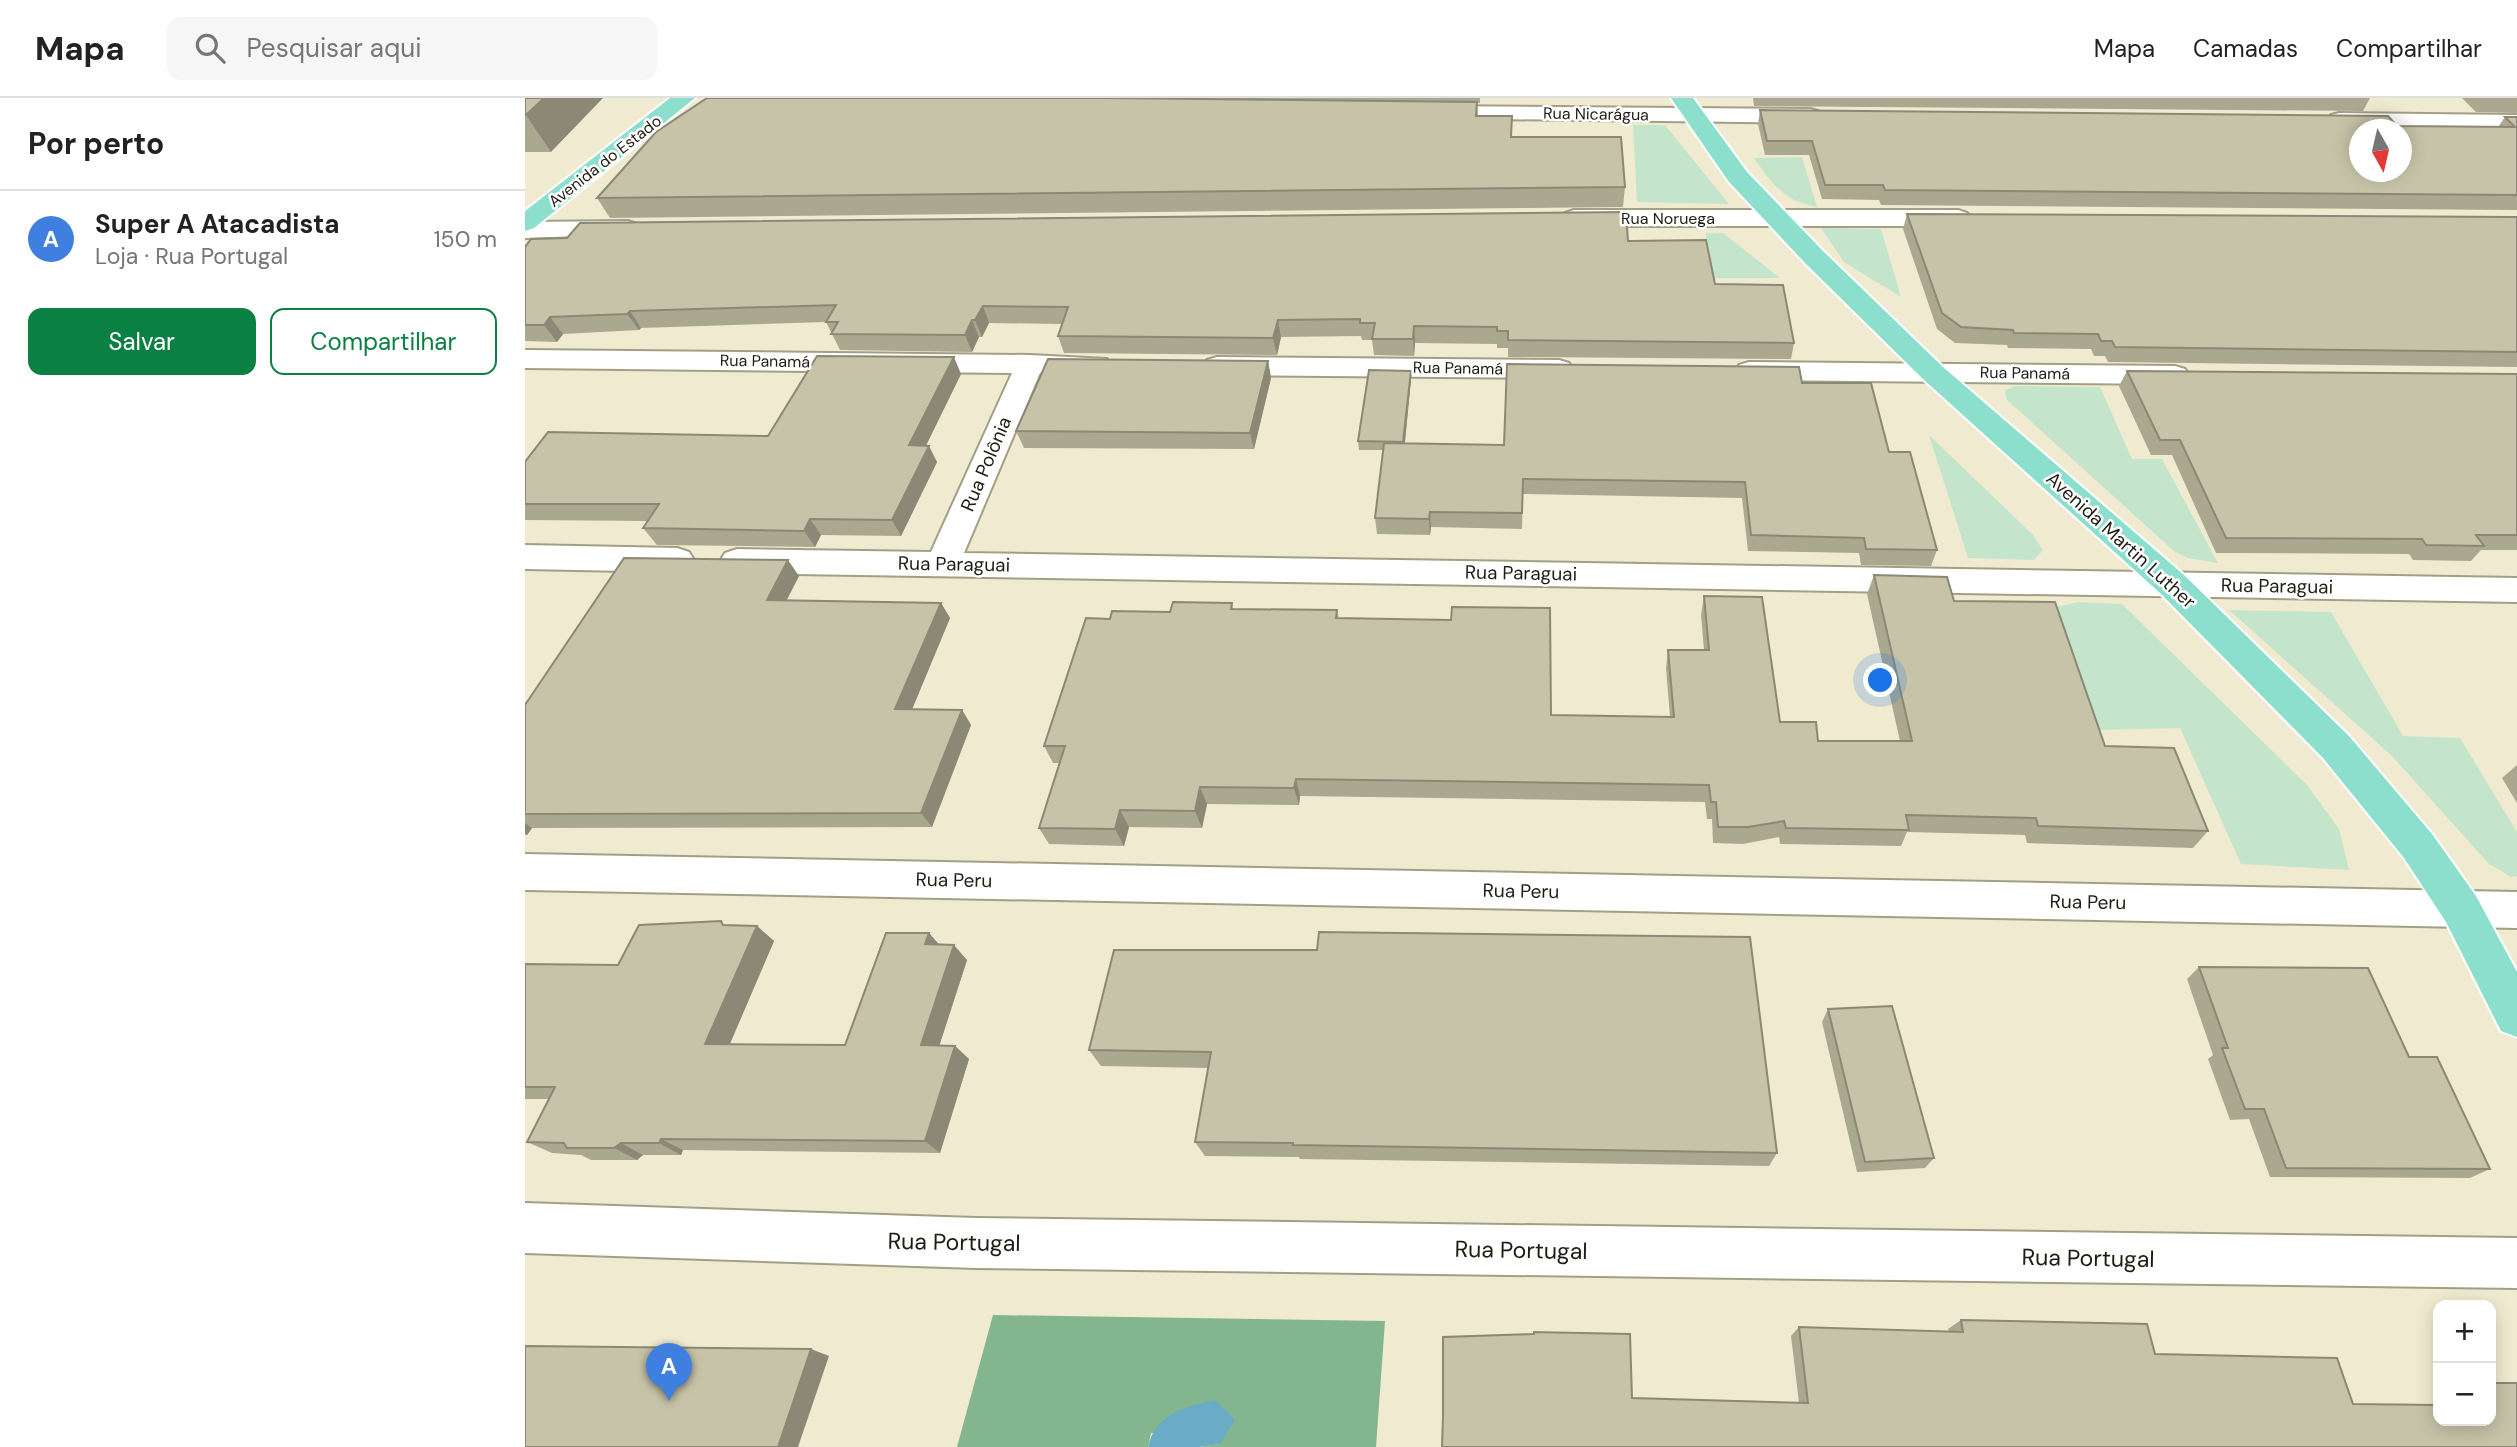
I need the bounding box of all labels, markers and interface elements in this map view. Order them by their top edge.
search box [167,17,657,80]
text: Mapa [35,27,125,70]
icon: search [191,29,229,67]
text: Pesquisar aqui [247,31,421,65]
text: Mapa [2094,33,2155,64]
text: Camadas [2193,33,2298,64]
text: Compartilhar [2336,33,2482,64]
street label: Rua Nicarágua [1543,103,1649,125]
street label: Avenida do Estado [544,110,666,212]
north arrow [2349,119,2412,182]
text: Por perto [28,124,164,163]
text: Super A Atacadista [95,207,339,241]
street label: Rua Noruega [1621,208,1715,229]
text: A [43,224,59,254]
text: 150 m [433,224,497,254]
text: Loja · Rua Portugal [95,241,288,271]
button: Salvar [28,308,256,375]
button: Compartilhar [270,308,497,375]
street label: Rua Panamá [720,350,810,372]
street label: Rua Panamá [1413,357,1503,379]
street label: Rua Panamá [1980,362,2070,384]
street label: Rua Polônia [955,413,1017,515]
street label: Avenida Martin Luther [2041,466,2201,614]
street label: Rua Paraguai [898,551,1010,577]
street label: Rua Paraguai [1465,560,1577,586]
street label: Rua Paraguai [2221,573,2333,599]
your location [1863,663,1897,697]
street label: Rua Peru [915,867,993,893]
street label: Rua Peru [1482,878,1560,904]
street label: Rua Peru [2049,889,2127,915]
street label: Rua Portugal [887,1226,1021,1258]
street label: Rua Portugal [1454,1234,1588,1266]
street label: Rua Portugal [2021,1242,2155,1274]
map controls [2433,1300,2496,1426]
button: + [2433,1300,2496,1363]
pin: A [646,1343,692,1401]
button: − [2433,1363,2496,1426]

